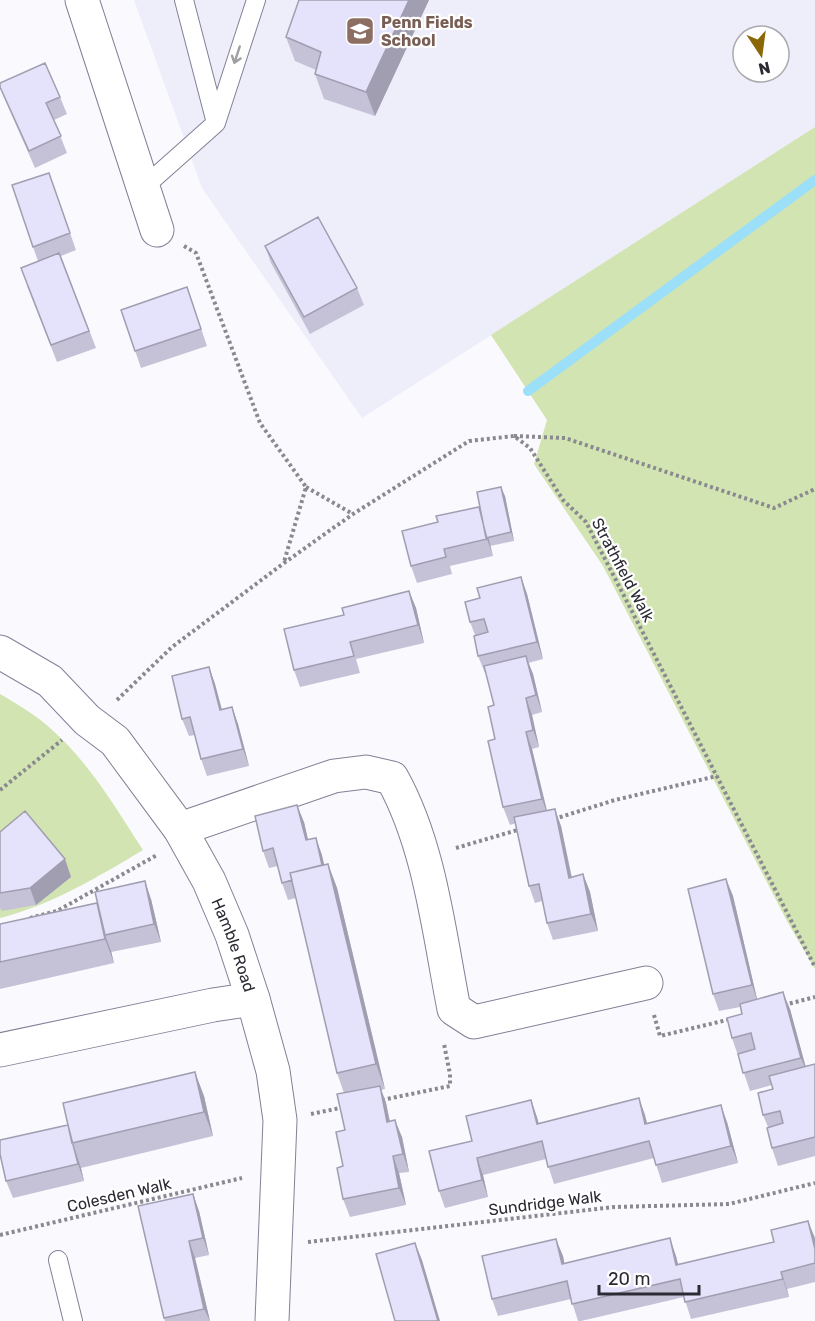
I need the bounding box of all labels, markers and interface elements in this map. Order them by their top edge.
place label: Penn Fields School [381,13,473,50]
school or university icon: Penn Fields School [344,15,376,47]
north arrow [731,24,791,84]
one-way arrow [231,45,242,64]
text: N [757,58,772,79]
street label: Strathfield Walk [588,515,659,626]
street label: Hamble Road [208,895,259,994]
street label: Colesden Walk [65,1174,174,1216]
street label: Sundridge Walk [487,1187,603,1219]
scale bar [599,1258,700,1296]
text: 20 m [608,1268,650,1290]

